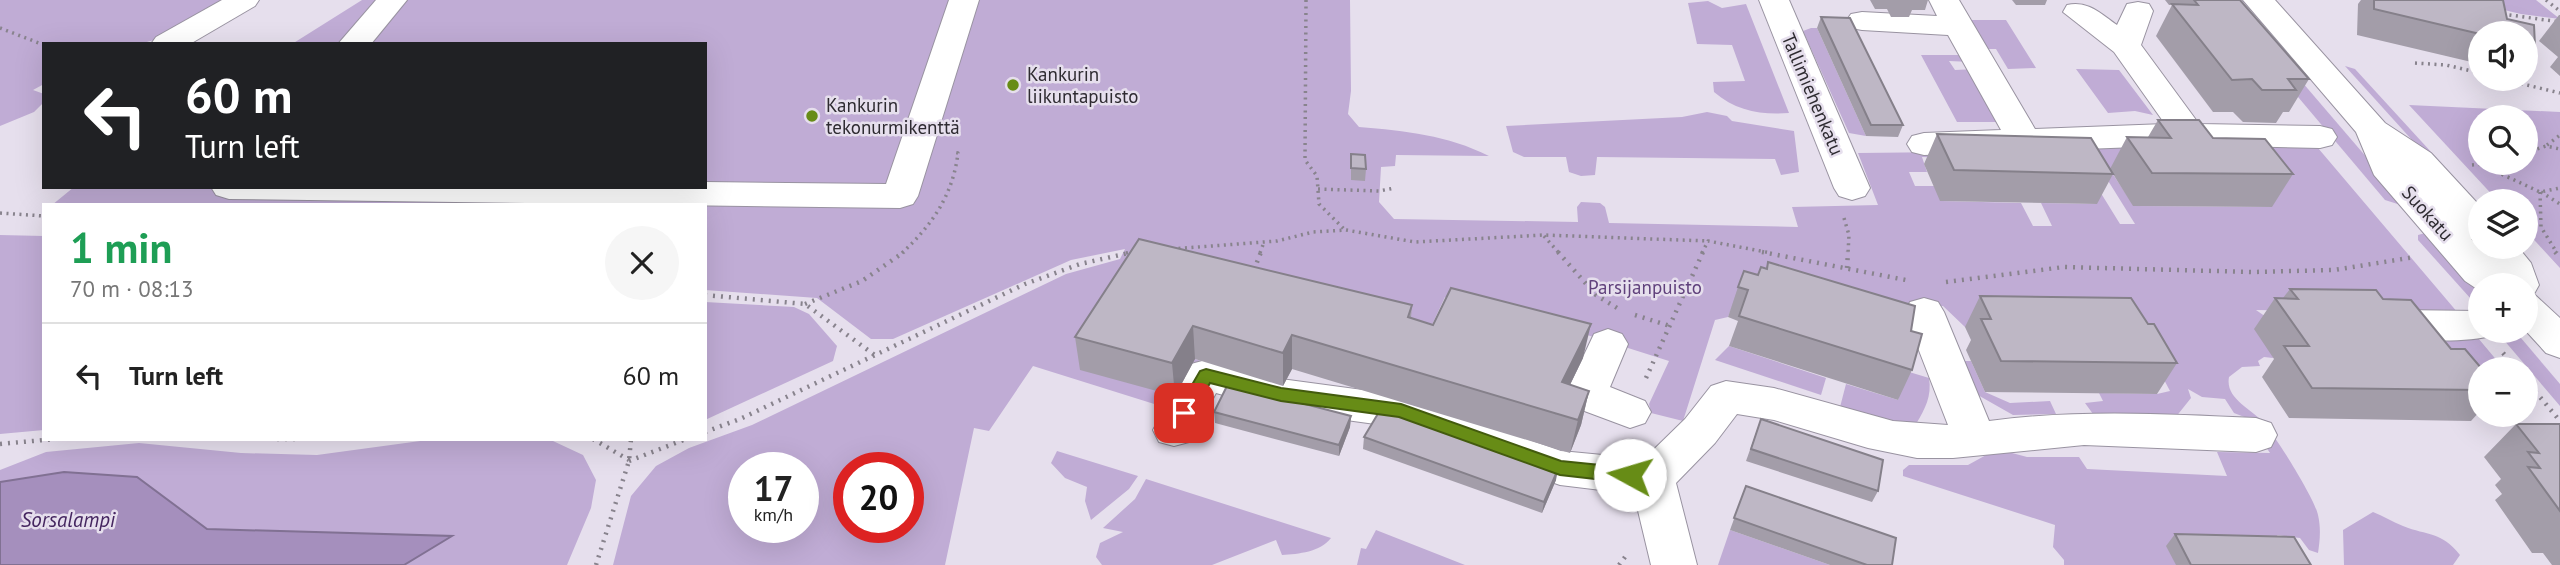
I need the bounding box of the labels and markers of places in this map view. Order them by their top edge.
place label: Kankurin liikuntapuisto [1027,62,1138,108]
marker: Kankurin liikuntapuisto [1005,77,1021,93]
place label: Kankurin tekonurmikenttä [826,93,960,139]
marker: Kankurin tekonurmikenttä [804,108,820,124]
pin [1154,383,1214,443]

